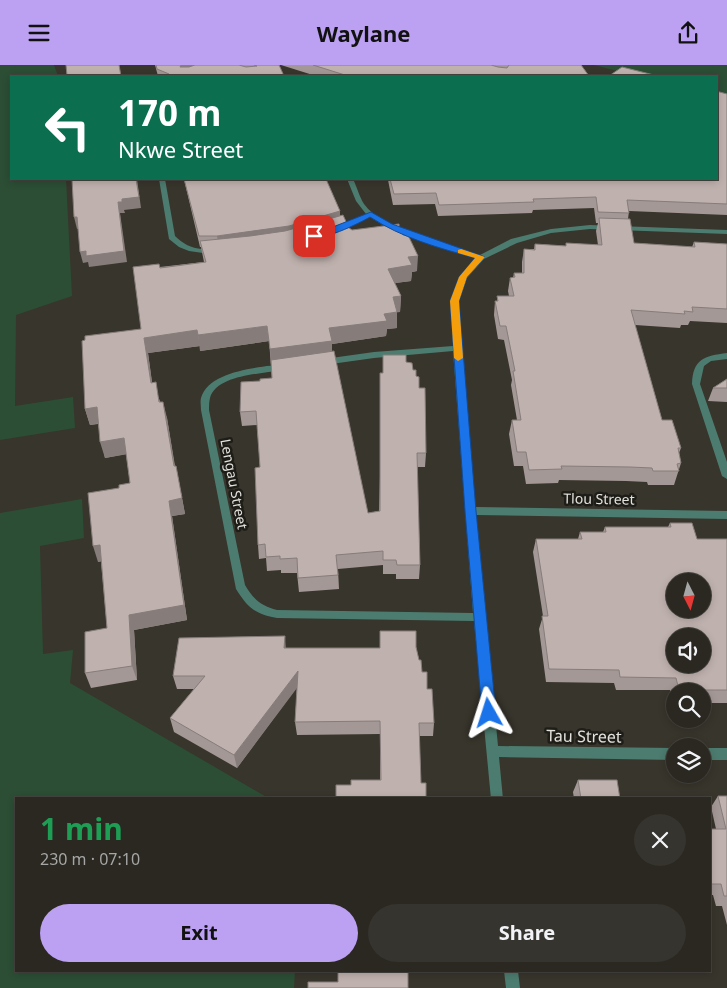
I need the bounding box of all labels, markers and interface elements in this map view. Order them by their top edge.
text: Waylane [317,18,410,48]
icon: menu [25,19,53,47]
icon: share [674,19,702,47]
text: 170 m [118,89,221,136]
icon: left [35,95,100,160]
text: Nkwe Street [118,134,243,164]
pin [293,215,335,257]
icon: arrive [300,222,328,250]
street label: Lengau Street [216,437,253,531]
street label: Tlou Street [563,488,635,509]
north arrow [666,573,711,617]
map controls [666,573,711,783]
button: sound [666,628,711,673]
button: search [666,683,711,728]
position arrow [462,686,514,738]
street label: Tau Street [546,724,622,748]
button: layers [666,738,711,783]
text: 1 min [40,808,123,849]
button: close [634,814,686,866]
text: 230 m · 07:10 [40,848,140,870]
button: Exit [40,904,358,962]
button: Share [368,904,686,962]

